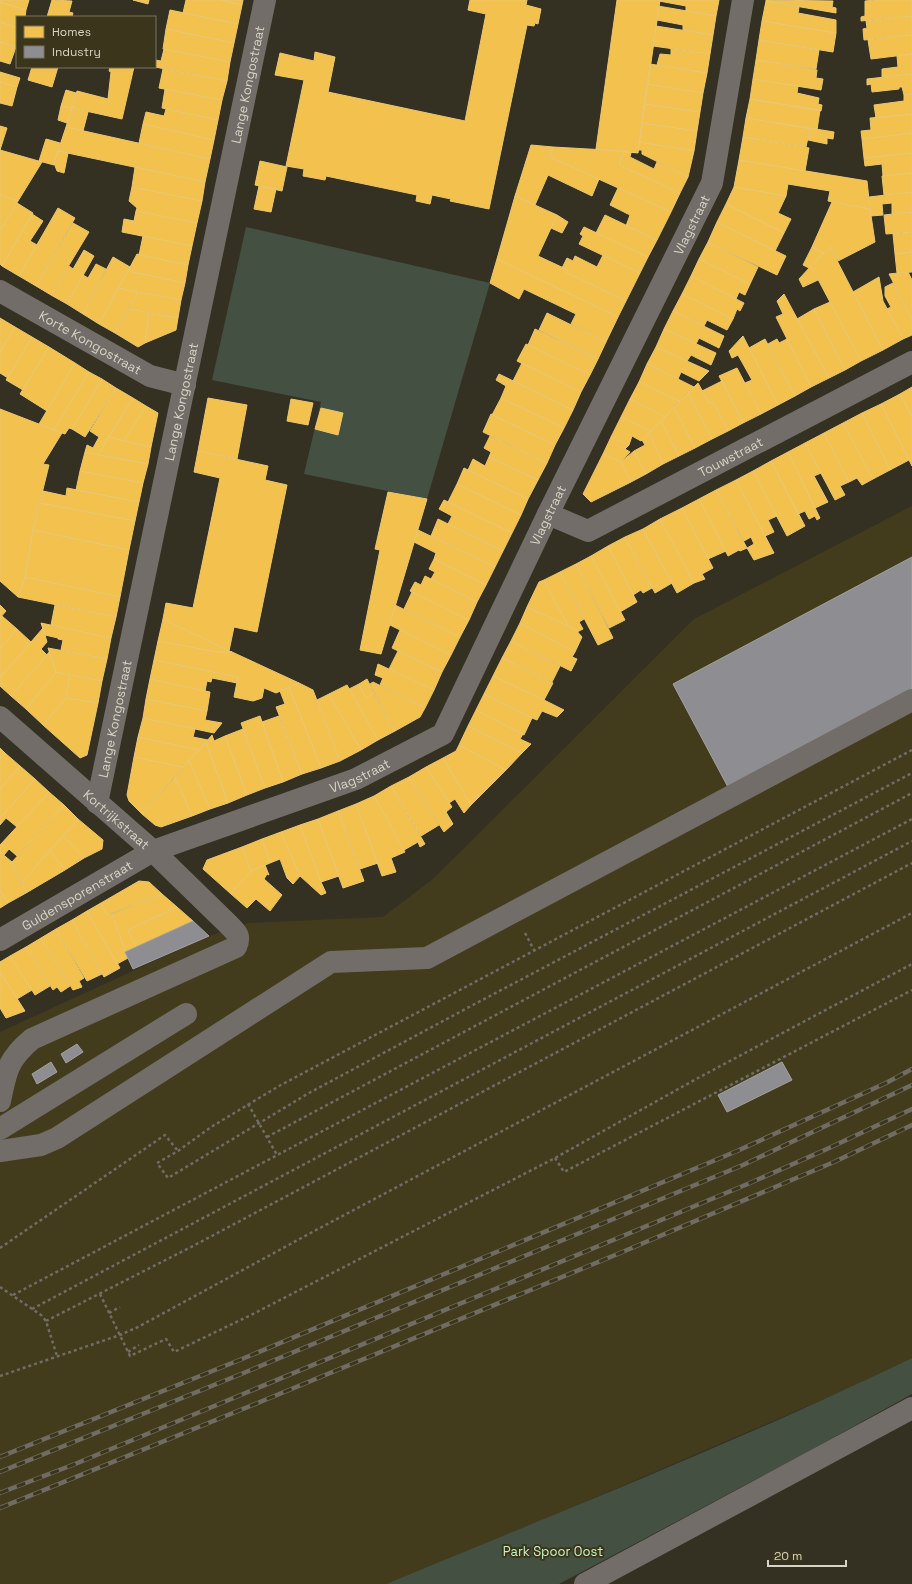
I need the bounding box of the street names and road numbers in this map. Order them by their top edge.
street label: Lange Kongostraat [227,24,268,145]
street label: Vlagstraat [670,192,714,258]
street label: Korte Kongostraat [36,307,145,379]
street label: Lange Kongostraat [161,341,202,462]
street label: Touwstraat [695,433,766,481]
street label: Vlagstraat [526,482,570,548]
street label: Lange Kongostraat [94,658,136,779]
street label: Vlagstraat [327,755,393,797]
street label: Kortrijkstraat [80,786,153,853]
street label: Guldensporenstraat [19,857,136,935]

